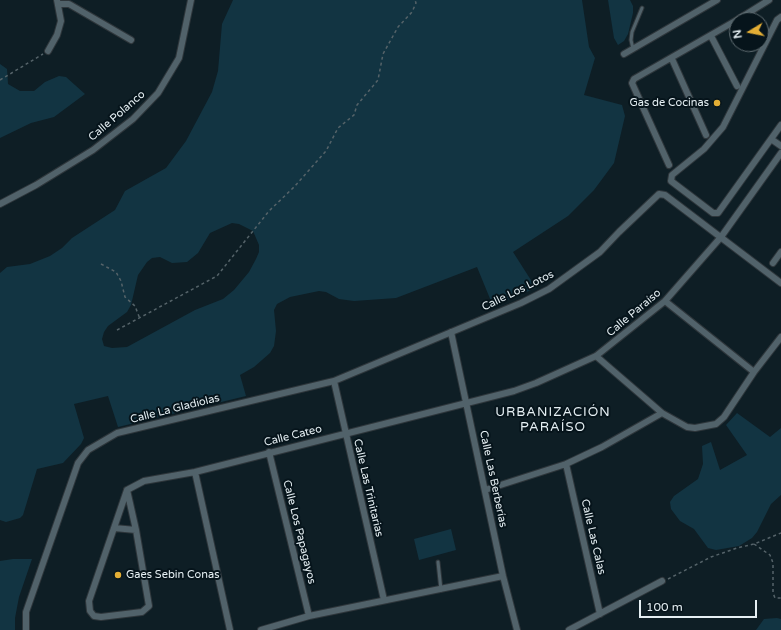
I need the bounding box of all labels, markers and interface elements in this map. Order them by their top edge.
north arrow [729,12,769,52]
text: N [731,29,745,39]
street label: Calle Polanco [86,88,148,144]
place label: Gas de Cocinas [629,96,709,110]
marker: Gas de Cocinas [712,98,722,108]
street label: Calle Los Lotos [480,268,556,314]
street label: Calle Paraíso [604,286,664,340]
street label: Calle La Gladiolas [129,392,221,426]
district label: URBANIZACIÓN PARAÍSO [495,405,611,436]
street label: Calle Cateo [263,422,323,450]
street label: Calle Las Berberías [476,429,510,529]
street label: Calle Las Trinitarias [350,438,386,538]
street label: Calle Los Papagayos [280,479,318,585]
street label: Calle Las Calas [578,498,608,576]
place label: Gaes Sebin Conas [126,568,219,582]
marker: Gaes Sebin Conas [113,570,123,580]
scale bar [641,592,759,618]
text: 100 m [646,600,683,614]

